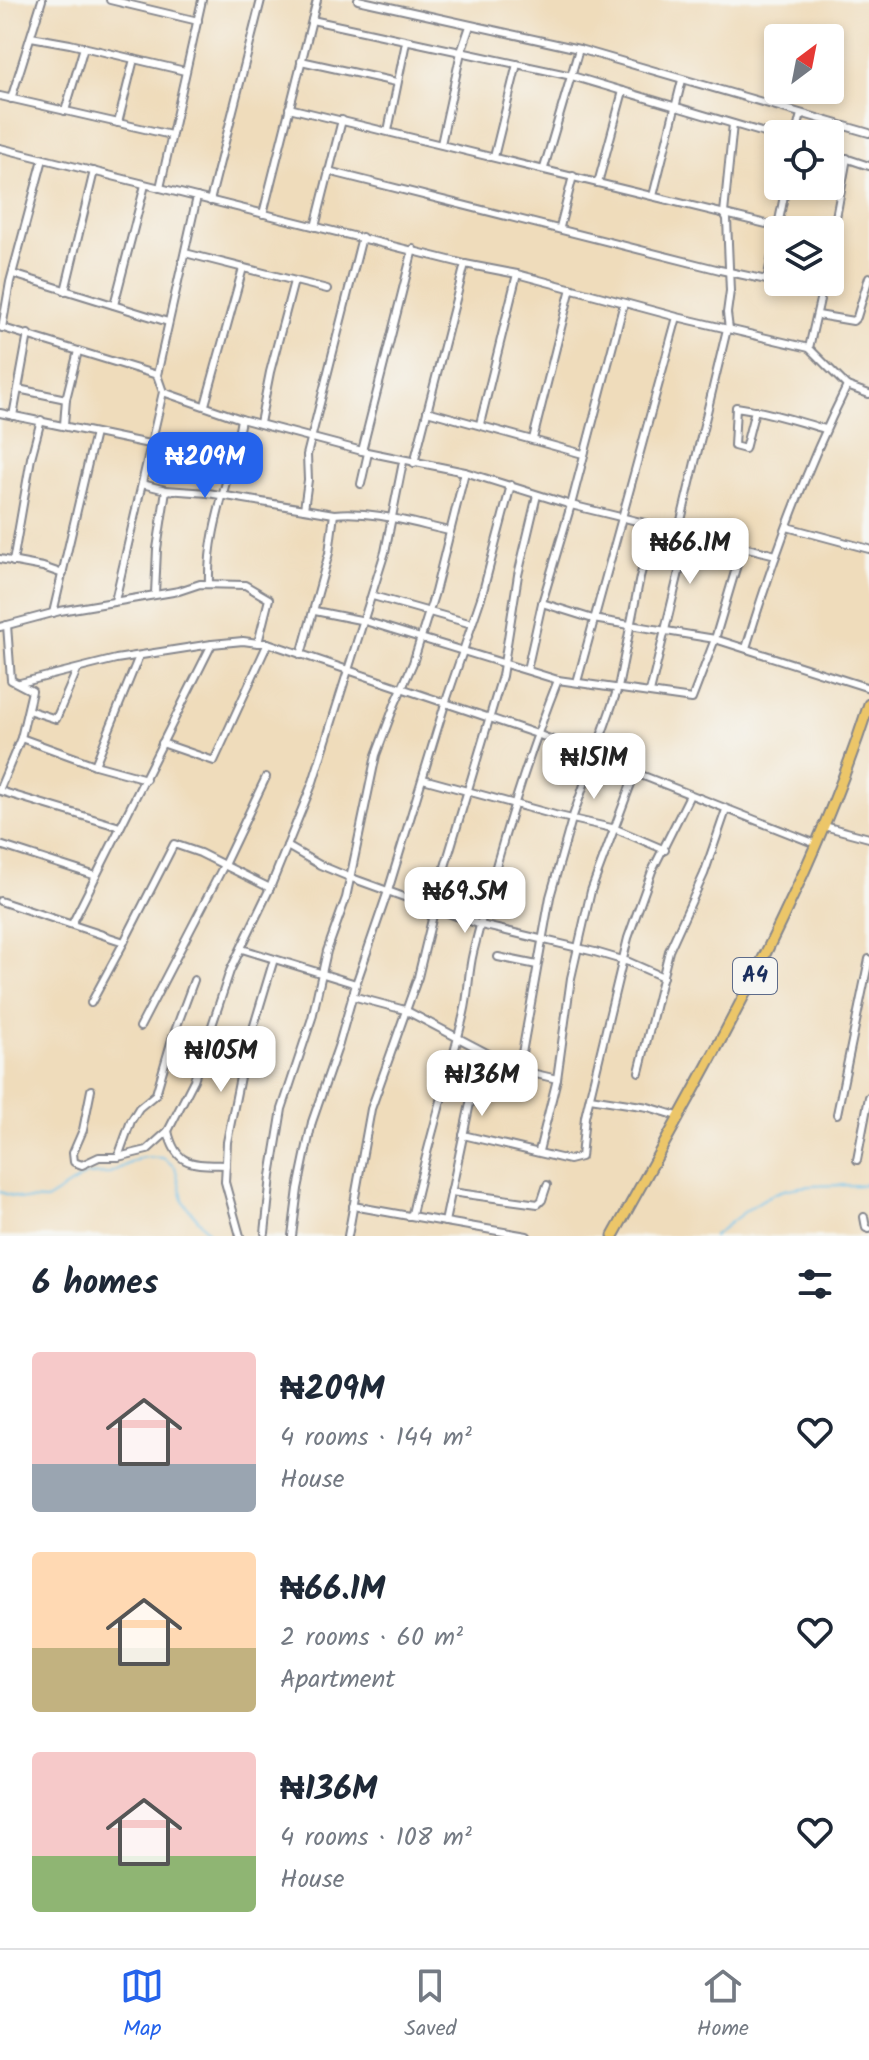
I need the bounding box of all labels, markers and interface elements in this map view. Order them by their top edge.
north arrow [764,24,844,104]
map controls [764,24,844,296]
button: locate [764,120,844,200]
button: layers [764,216,844,296]
pin: ₦209M [149,432,261,500]
text: ₦209M [165,437,245,479]
pin: ₦66.1M [625,518,755,586]
text: ₦66.1M [650,523,730,565]
pin: ₦151M [538,733,650,801]
text: ₦151M [560,738,628,780]
pin: ₦69.5M [400,867,530,935]
text: ₦69.5M [423,872,508,914]
road number: A4 [733,958,777,994]
pin: ₦105M [165,1026,277,1094]
text: ₦105M [185,1031,257,1073]
pin: ₦136M [426,1050,538,1118]
text: ₦136M [445,1055,519,1097]
text: 6 homes [32,1257,158,1311]
icon: filters [793,1262,837,1306]
text: ₦209M [280,1363,385,1417]
icon: home [96,1384,192,1480]
icon: heart [793,1410,837,1454]
text: 4 rooms · 144 m² [280,1417,472,1459]
text: House [280,1459,344,1501]
text: ₦66.1M [280,1563,385,1617]
icon: home [96,1584,192,1680]
icon: heart [793,1610,837,1654]
text: 2 rooms · 60 m² [280,1617,463,1659]
text: Apartment [280,1659,395,1701]
text: ₦136M [280,1763,378,1817]
icon: home [96,1784,192,1880]
icon: heart [793,1810,837,1854]
text: 4 rooms · 108 m² [280,1817,472,1859]
text: House [280,1859,344,1901]
tab: Map [120,1964,164,2047]
tab: Saved [404,1964,457,2047]
tab: Home [697,1964,749,2047]

